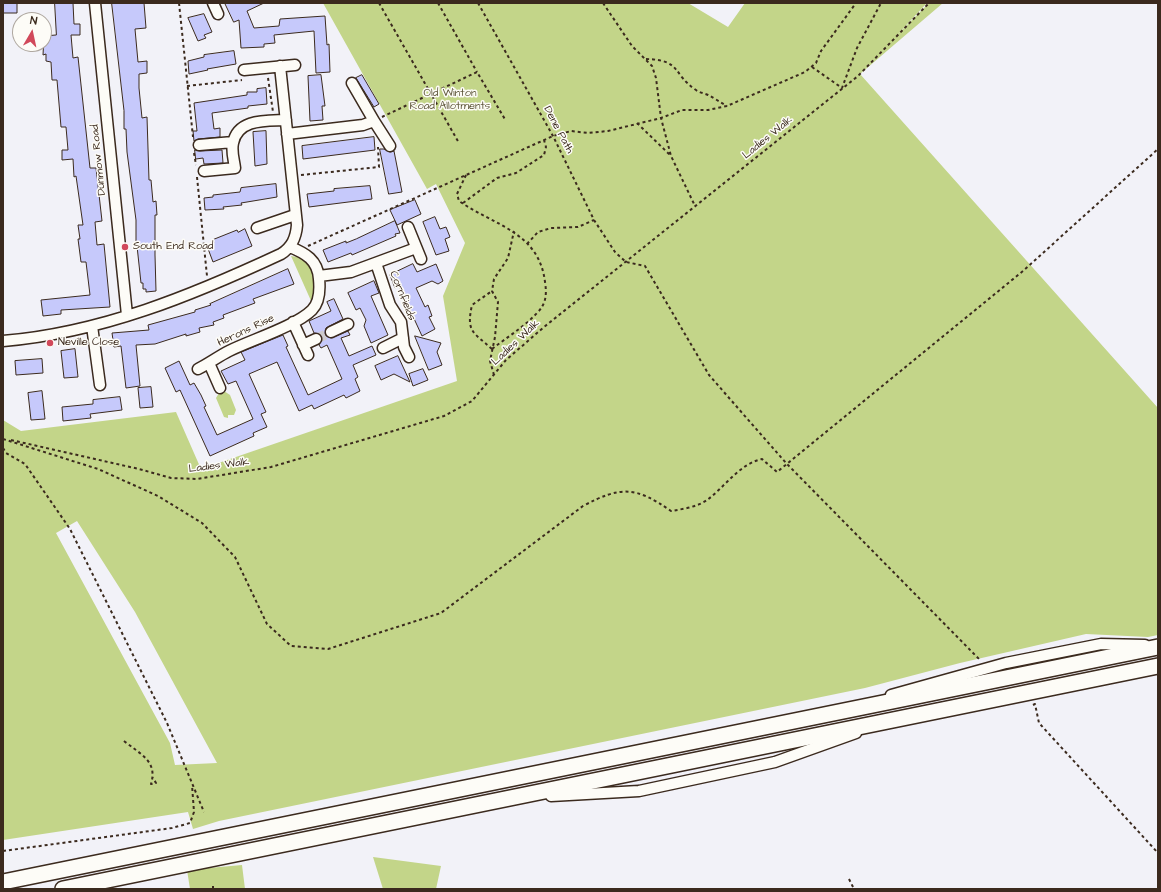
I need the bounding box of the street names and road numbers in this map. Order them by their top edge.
street label: Dene Path [540,104,576,156]
street label: Ladies Walk [740,114,796,162]
street label: Dunmow Road [89,124,109,196]
street label: Cornfields [386,269,418,323]
street label: Herons Rise [215,312,277,350]
street label: Ladies Walk [489,317,543,369]
street label: Ladies Walk [188,456,250,476]

